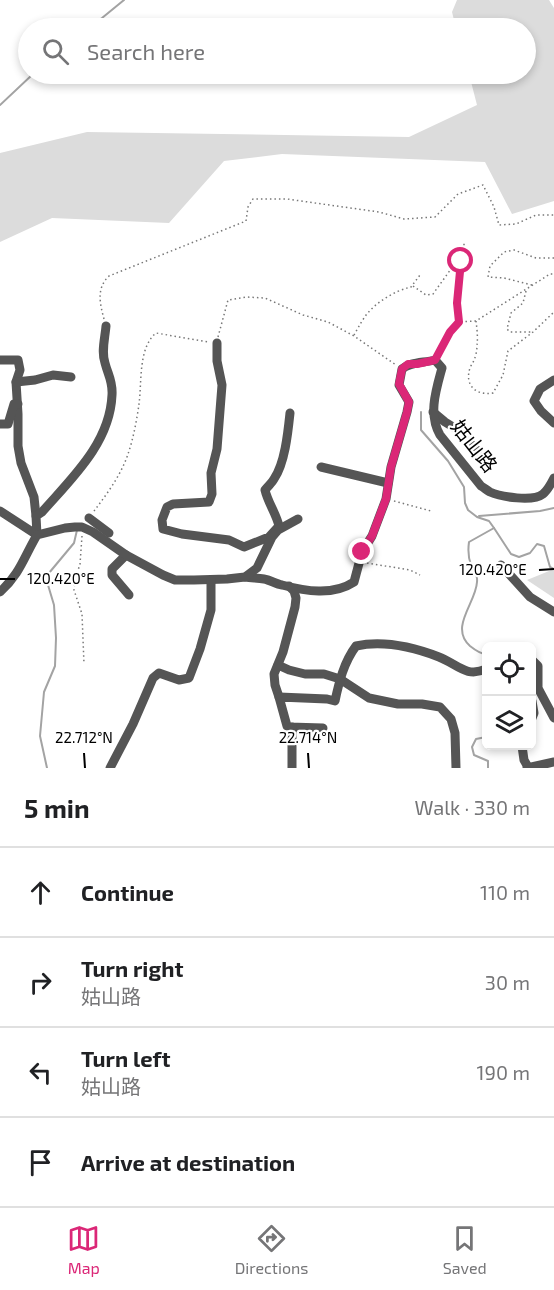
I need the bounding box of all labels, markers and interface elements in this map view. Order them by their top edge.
search box [18,18,536,84]
icon: search [39,35,72,68]
text: Search here [87,38,205,64]
route start [447,247,473,273]
street label: 姑山路 [447,414,503,476]
route end [348,538,374,564]
text: 120.420°E [459,560,527,578]
text: 120.420°E [27,569,95,587]
map controls [482,642,536,750]
button: locate [482,642,536,696]
button: layers [482,696,536,750]
text: 22.712°N [55,728,113,746]
text: 22.714°N [279,728,337,746]
text: 5 min [24,792,90,823]
text: Walk · 330 m [414,795,530,819]
icon: ahead [24,876,57,909]
text: Continue [81,879,174,905]
text: 110 m [480,880,530,904]
text: Turn right [81,955,183,981]
icon: right [24,966,57,999]
text: 30 m [485,970,530,994]
text: 姑山路 [81,984,141,1008]
text: Turn left [81,1045,170,1071]
icon: left [24,1056,57,1089]
text: 190 m [477,1060,530,1084]
text: 姑山路 [81,1074,141,1098]
icon: arrive [24,1146,57,1179]
text: Arrive at destination [81,1149,295,1175]
tab: Map [67,1222,100,1277]
tab: Directions [235,1222,308,1277]
tab: Saved [443,1222,487,1277]

